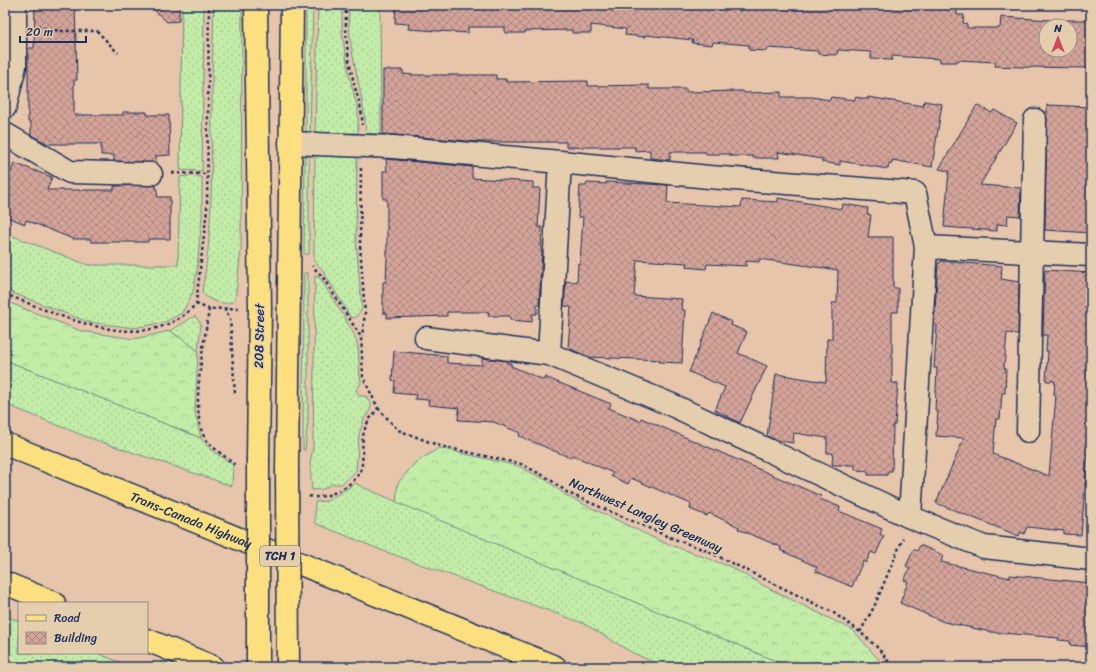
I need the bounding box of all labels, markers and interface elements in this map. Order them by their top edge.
scale bar [20,18,86,44]
north arrow [1038,18,1078,58]
text: N [1053,19,1062,38]
text: 20 m [26,21,53,43]
street label: 208 Street [247,303,271,369]
street label: Northwest Langley Greenway [565,471,727,559]
street label: Trans-Canada Highway [127,484,256,555]
road number: TCH 1 [260,546,300,566]
legend [18,602,148,654]
text: Road [54,607,81,629]
text: Building [54,627,97,649]

